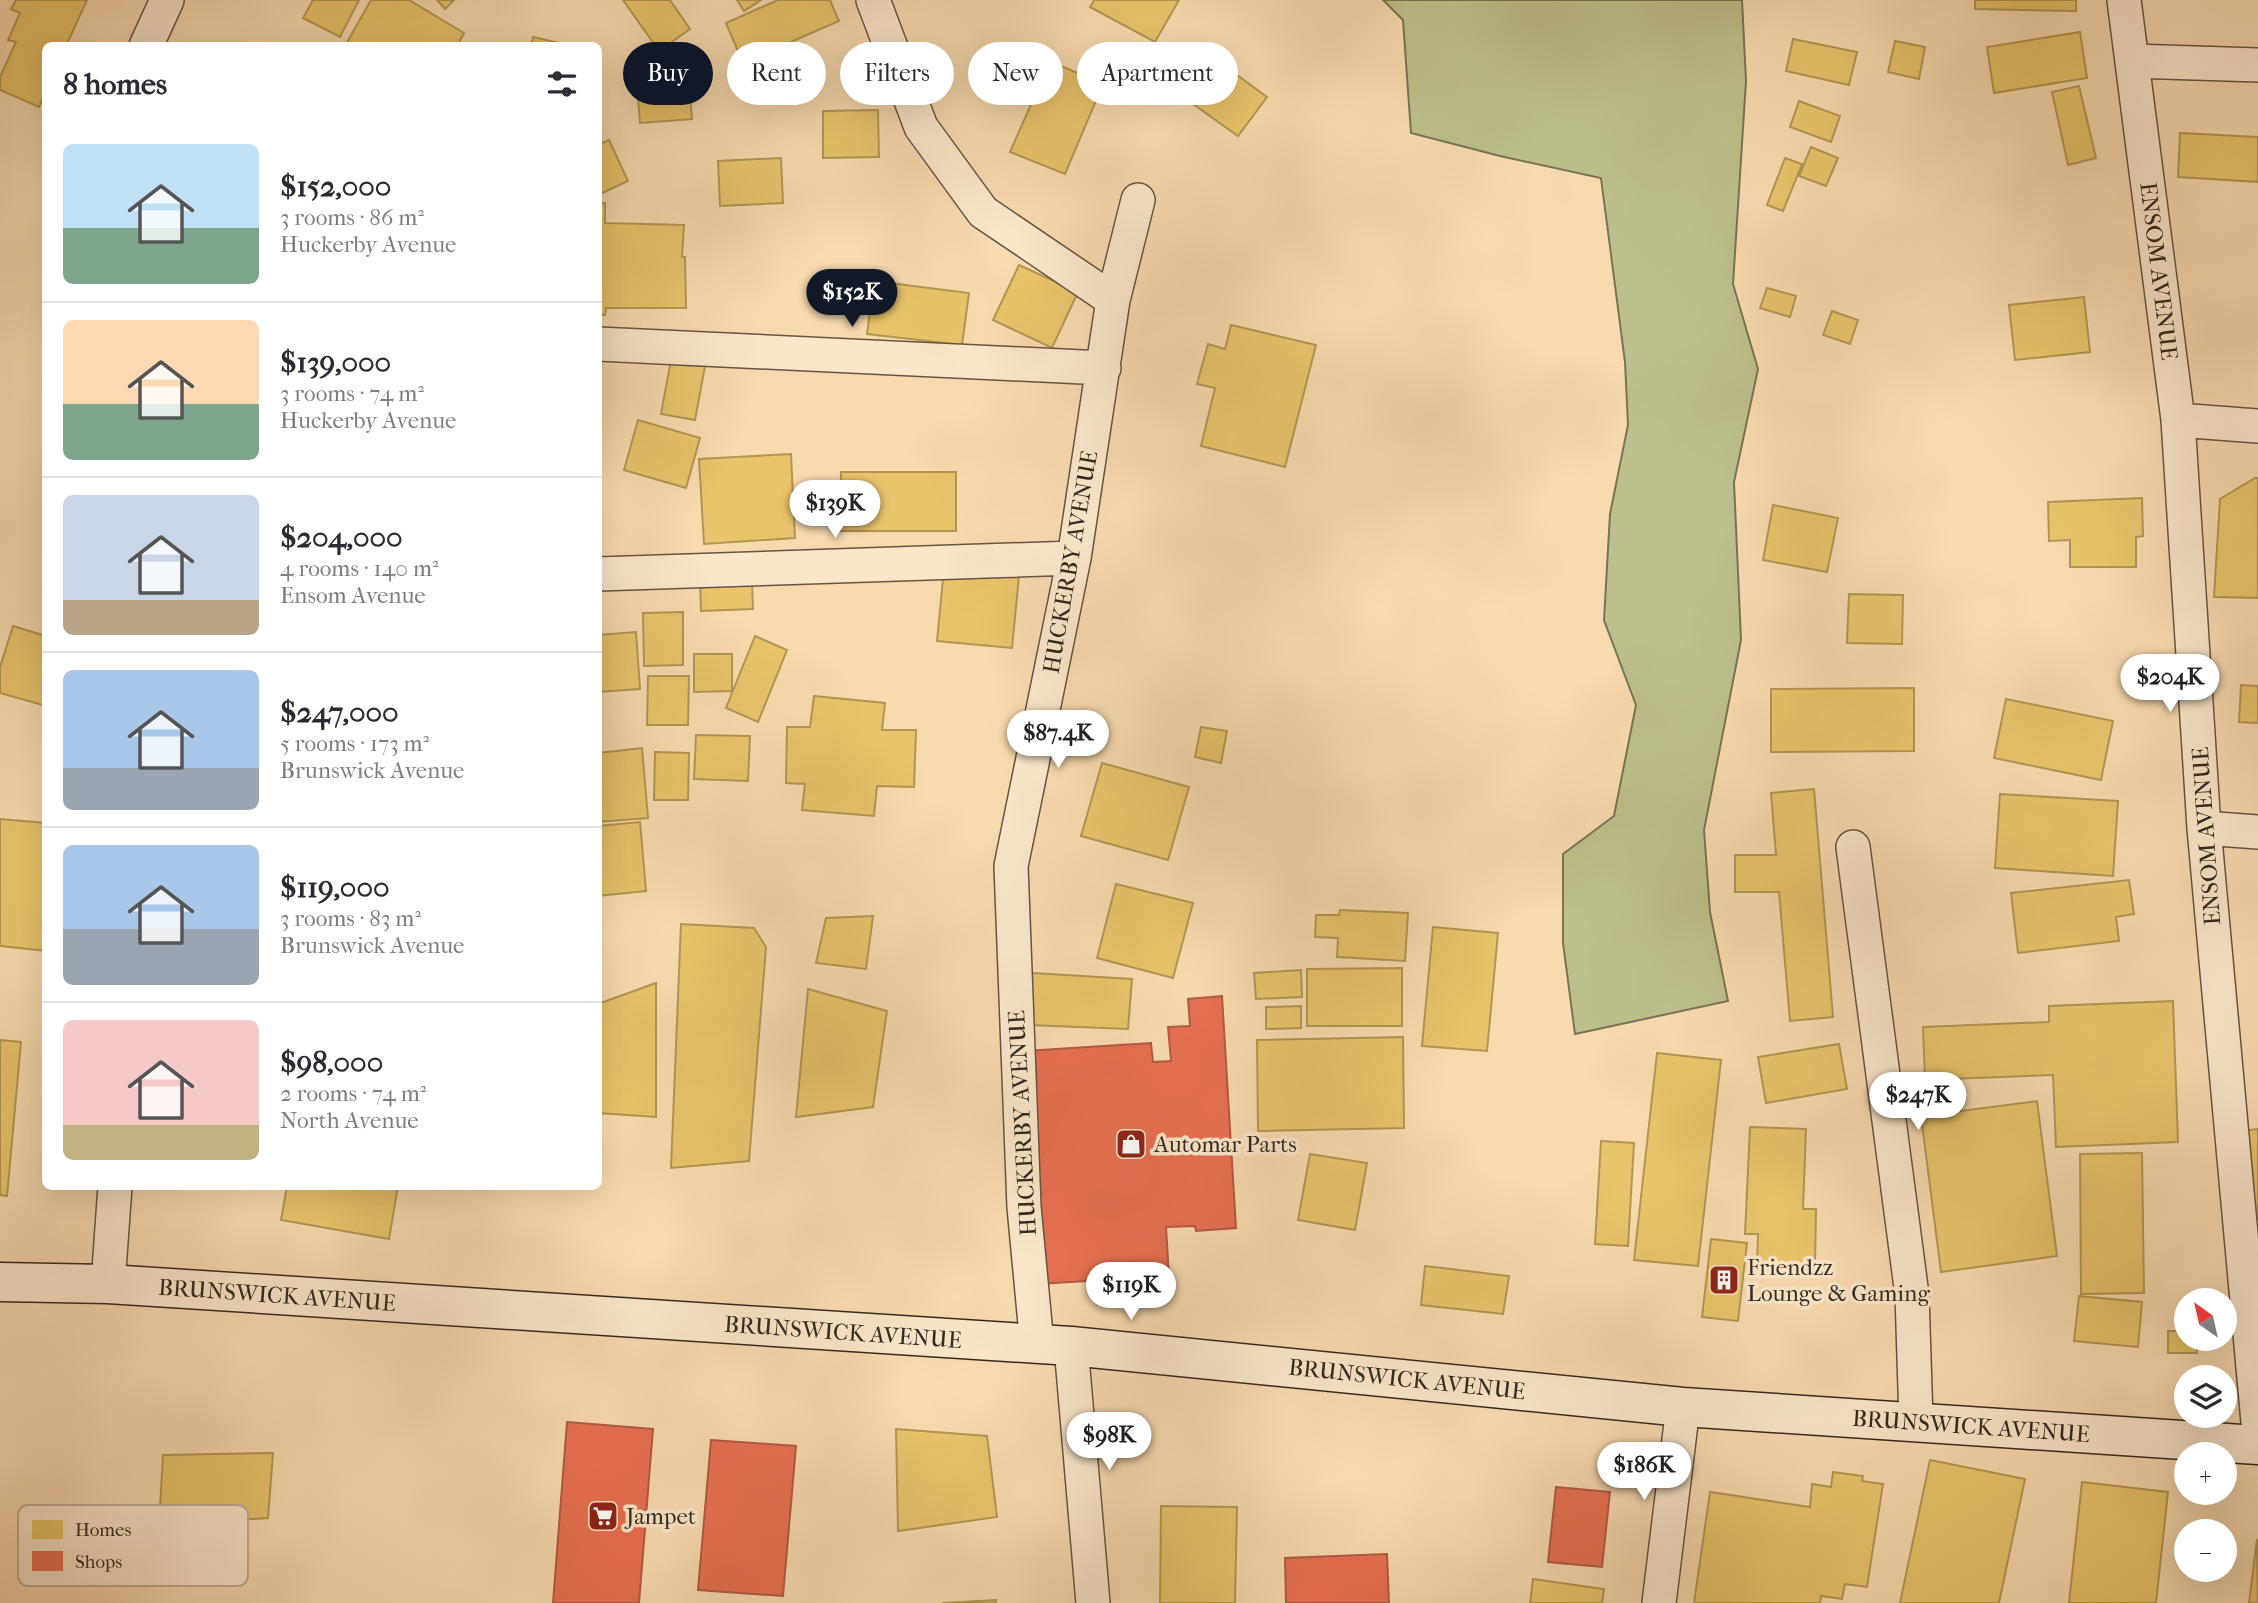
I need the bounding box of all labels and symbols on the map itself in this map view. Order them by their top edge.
street label: ENSOM AVENUE [2134,181,2183,362]
pin: $152K [803,270,901,329]
street label: HUCKERBY AVENUE [1038,448,1103,676]
pin: $139K [786,480,884,540]
pin: $204K [2121,654,2219,714]
pin: $87.4K [1001,710,1115,770]
street label: ENSOM AVENUE [2187,746,2226,926]
street label: HUCKERBY AVENUE [1003,1009,1042,1237]
pin: $247K [1869,1072,1967,1132]
shop icon: Automar Parts [1114,1127,1148,1161]
place label: Automar Parts [1153,1131,1297,1158]
place label: Friendzz Lounge & Gaming [1747,1254,1930,1307]
pin: $119K [1082,1262,1180,1322]
building icon: Friendzz Lounge & Gaming [1707,1263,1741,1297]
street label: BRUNSWICK AVENUE [157,1274,397,1317]
north arrow [2174,1288,2236,1351]
street label: BRUNSWICK AVENUE [723,1311,963,1354]
street label: BRUNSWICK AVENUE [1287,1354,1527,1405]
street label: BRUNSWICK AVENUE [1851,1405,2091,1448]
pin: $98K [1068,1412,1150,1472]
pin: $186K [1595,1442,1693,1502]
supermarket icon: Jampet [586,1499,620,1533]
place label: Jampet [624,1503,696,1530]
legend [18,1505,248,1586]
text: Homes [75,1519,131,1541]
text: Shops [75,1551,122,1573]

